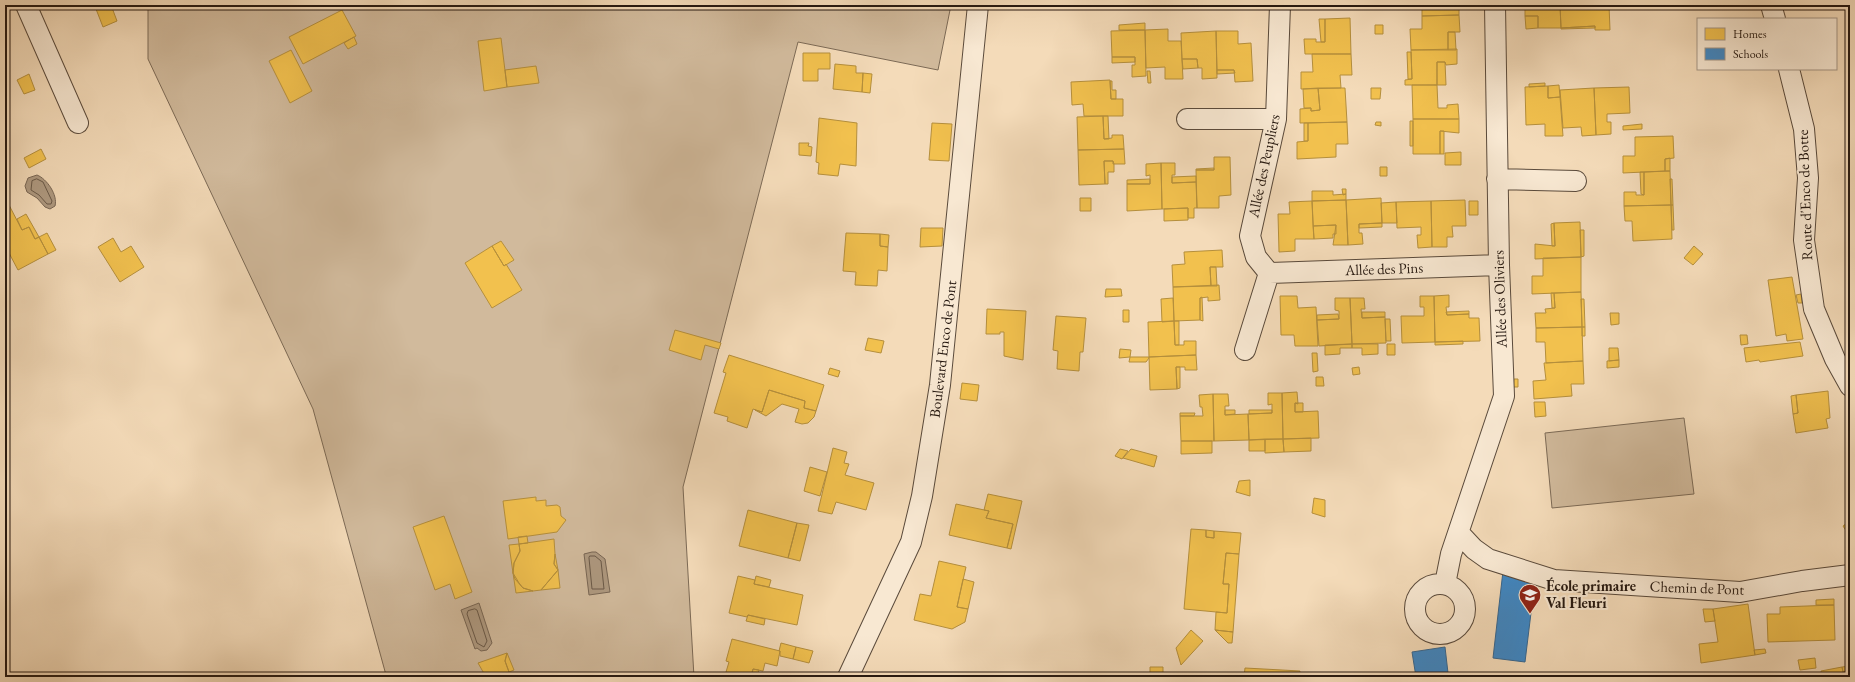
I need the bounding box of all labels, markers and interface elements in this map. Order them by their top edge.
legend [1697,18,1837,70]
text: Homes [1733,26,1767,42]
text: Schools [1733,46,1768,62]
street label: Allée des Peupliers [1243,112,1284,220]
street label: Route d'Enco de Botte [1793,129,1816,261]
street label: Allée des Oliviers [1488,250,1511,349]
street label: Allée des Pins [1344,258,1424,279]
street label: Boulevard Enco de Pont [925,279,960,419]
place label: École primaire Val Fleuri [1546,576,1636,612]
street label: Chemin de Pont [1649,576,1745,599]
school or university icon: École primaire Val Fleuri [1517,582,1543,615]

